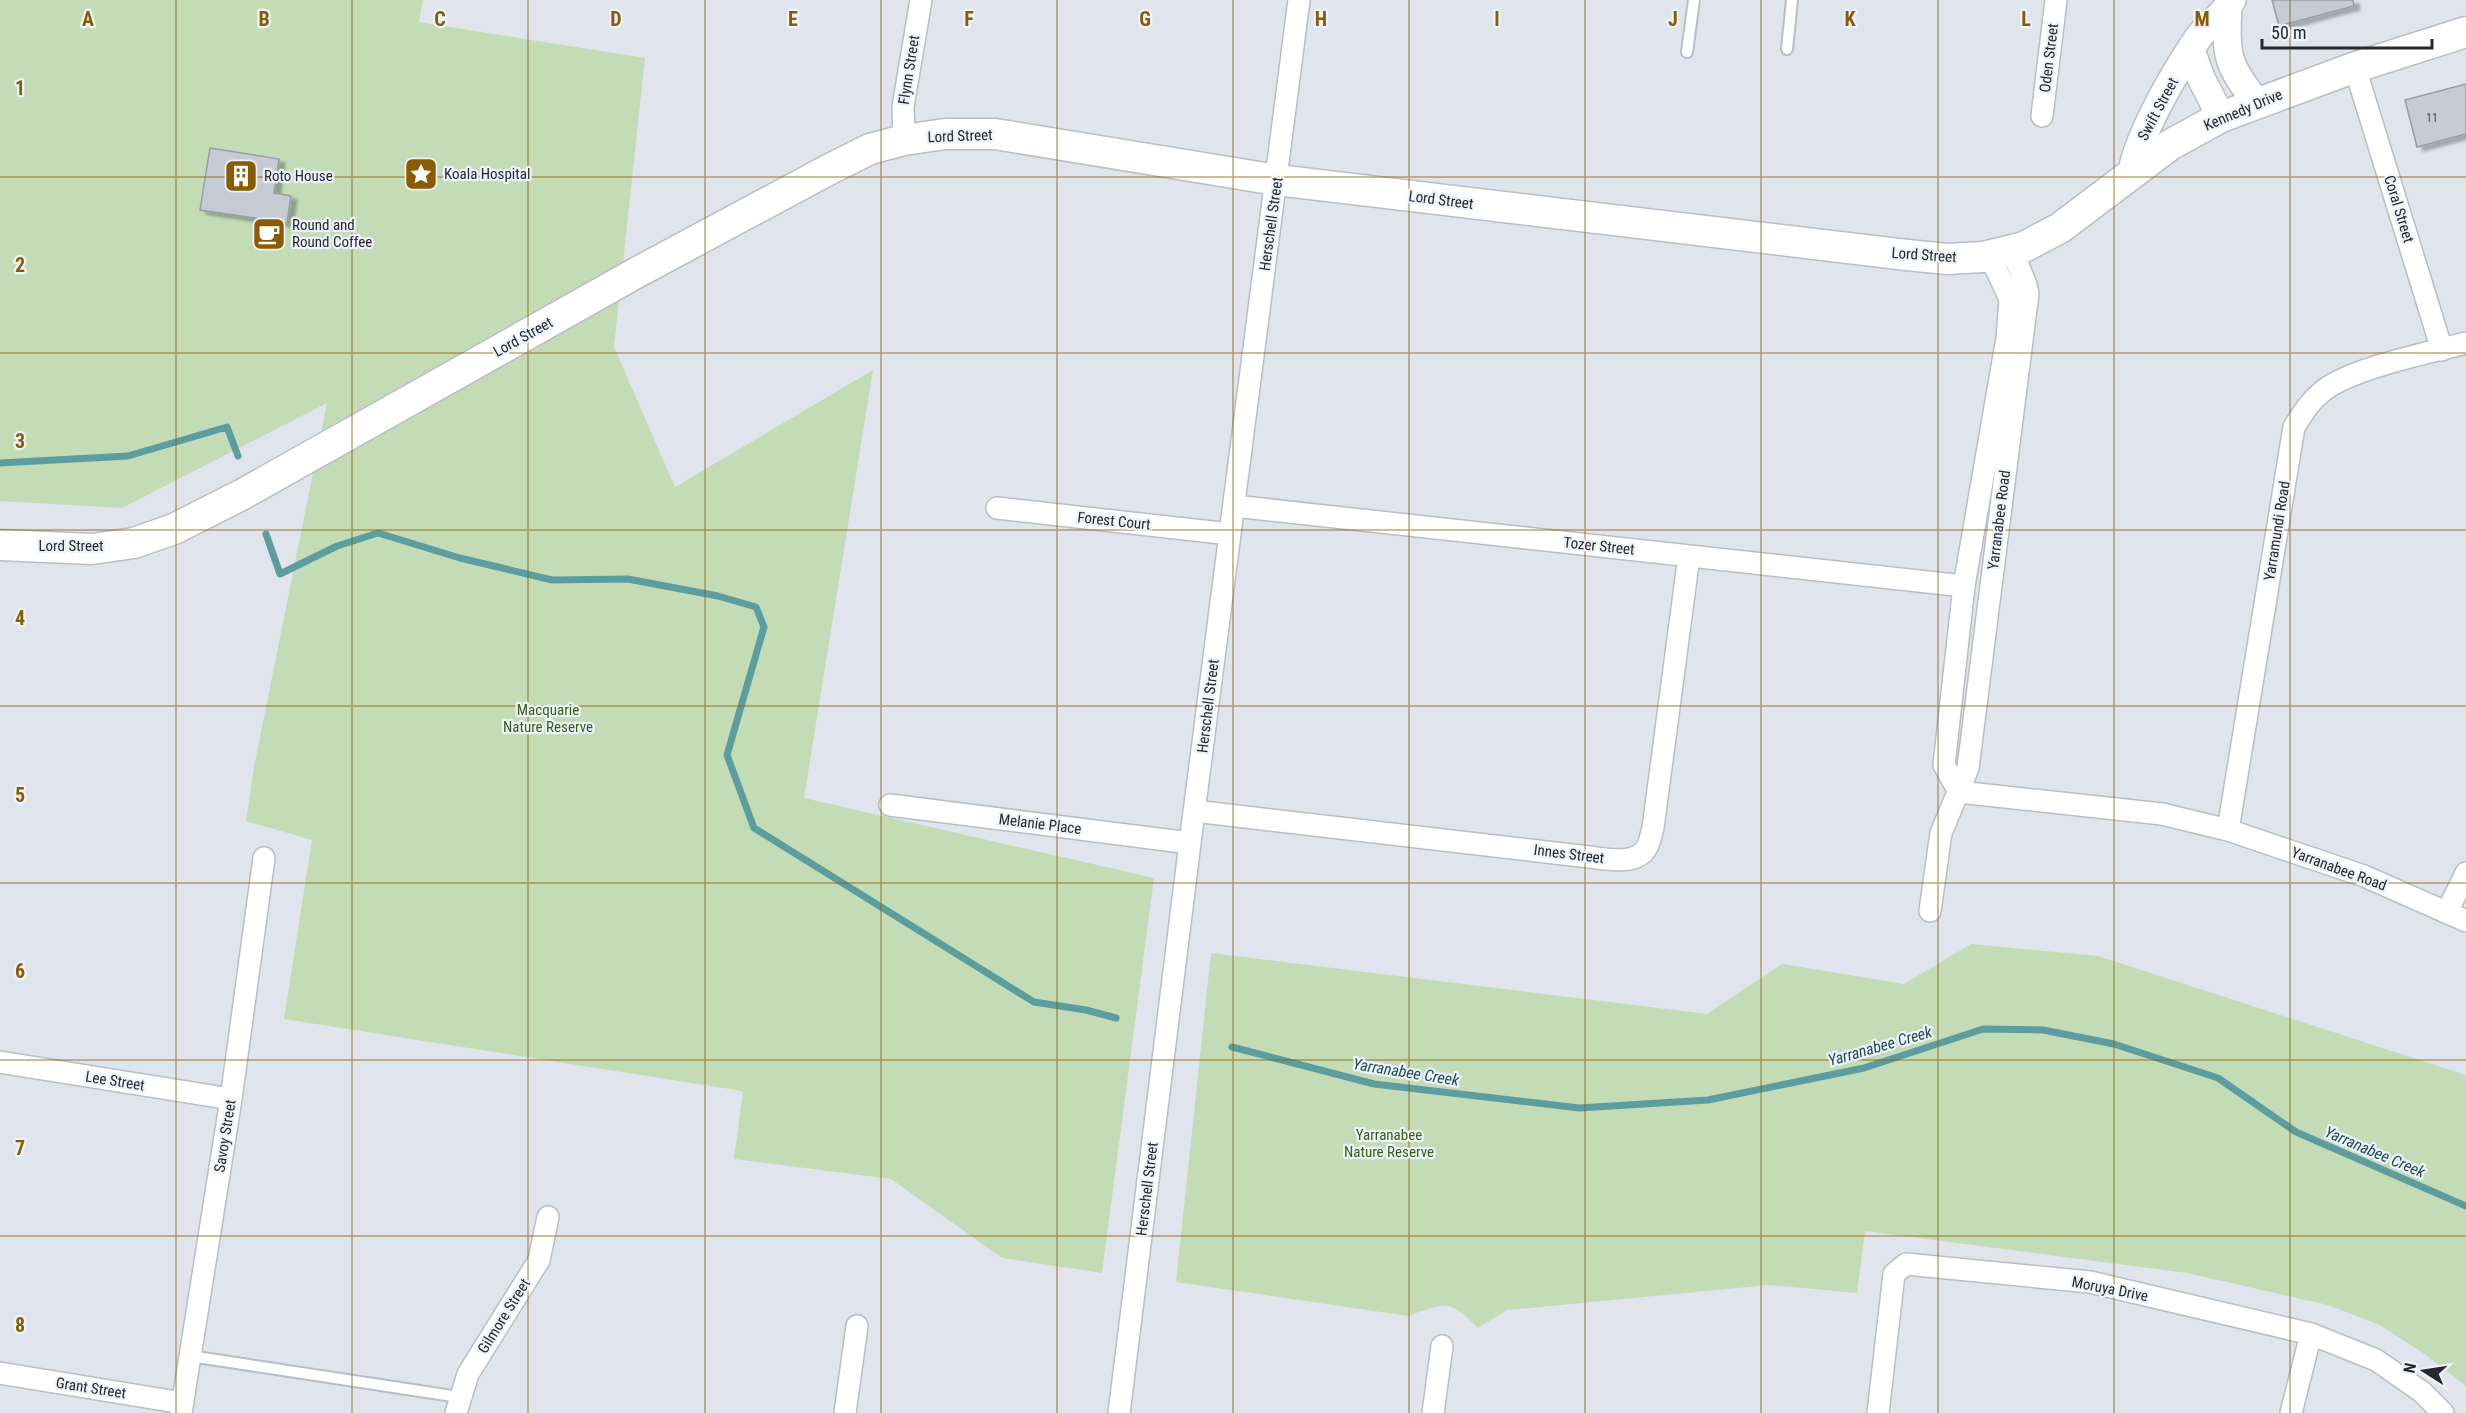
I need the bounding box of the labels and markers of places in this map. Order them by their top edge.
place icon: Koala Hospital [403,156,439,192]
building icon: Roto House [223,158,259,194]
place label: Koala Hospital [444,165,530,183]
place label: Roto House [264,167,333,185]
cafe icon: Round and Round Coffee [251,216,287,252]
place label: Round and Round Coffee [292,216,372,251]

